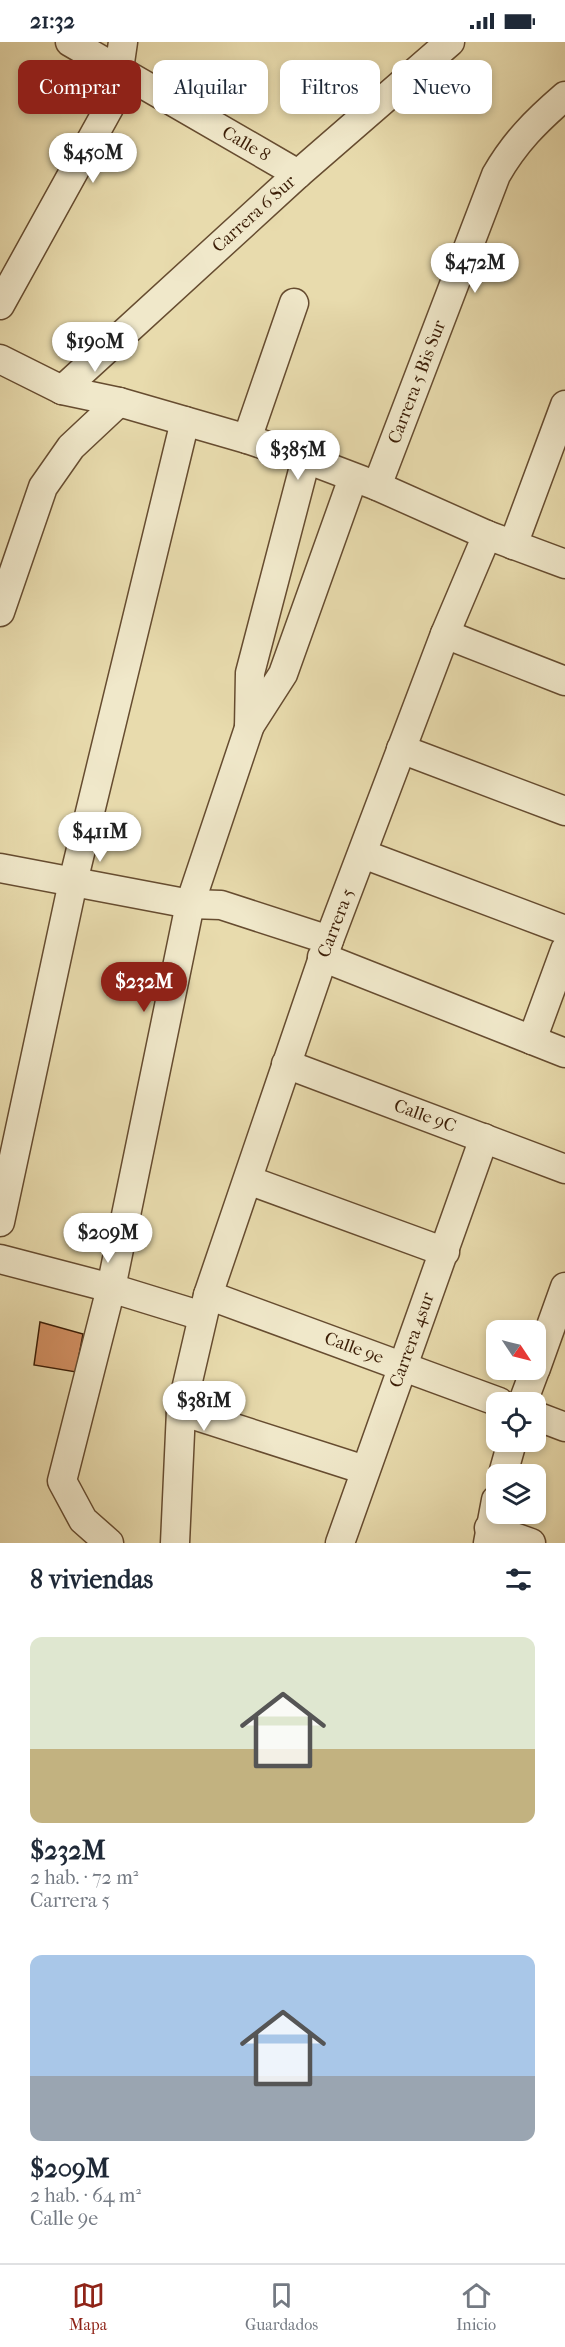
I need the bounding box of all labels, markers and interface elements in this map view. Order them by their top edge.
text: 21:32 [30,8,75,34]
chip: Comprar [18,60,141,114]
chip: Alquilar [153,60,268,114]
chip: Filtros [280,60,380,114]
chip: Nuevo [392,60,492,114]
street label: Calle 8 [218,122,274,166]
pin: $450M [51,133,135,184]
text: $450M [63,141,123,164]
street label: Carrera 6 Sur [208,171,300,257]
pin: $472M [433,243,517,294]
text: $472M [445,251,505,274]
street label: Carrera 5 Bis Sur [384,317,450,447]
pin: $190M [53,322,137,373]
text: $190M [66,330,124,353]
pin: $385M [256,430,340,481]
text: $385M [270,438,326,461]
pin: $411M [58,812,142,863]
text: $411M [72,820,128,843]
street label: Carrera 5 [313,885,359,960]
pin: $232M [102,962,186,1013]
text: $232M [115,970,173,993]
street label: Calle 9C [391,1095,459,1137]
pin: $209M [66,1213,150,1264]
text: $209M [77,1221,139,1244]
street label: Carrera 4sur [385,1289,439,1390]
north arrow [486,1320,546,1380]
map controls [486,1320,546,1524]
street label: Calle 9e [322,1328,387,1368]
pin: $381M [162,1381,246,1432]
text: $381M [177,1389,231,1412]
button: locate [486,1392,546,1452]
button: layers [486,1464,546,1524]
icon: filters [502,1563,535,1596]
text: 8 viviendas [30,1564,153,1595]
icon: home [229,1676,337,1784]
text: $232M [30,1835,106,1866]
text: 2 hab. · 72 m² [30,1866,138,1889]
text: Carrera 5 [30,1889,110,1912]
icon: home [229,1994,337,2102]
text: $209M [30,2153,109,2184]
text: 2 hab. · 64 m² [30,2184,141,2207]
text: Calle 9e [30,2207,98,2230]
tab: Mapa [69,2279,107,2334]
tab: Guardados [245,2279,318,2334]
tab: Inicio [456,2279,496,2334]

